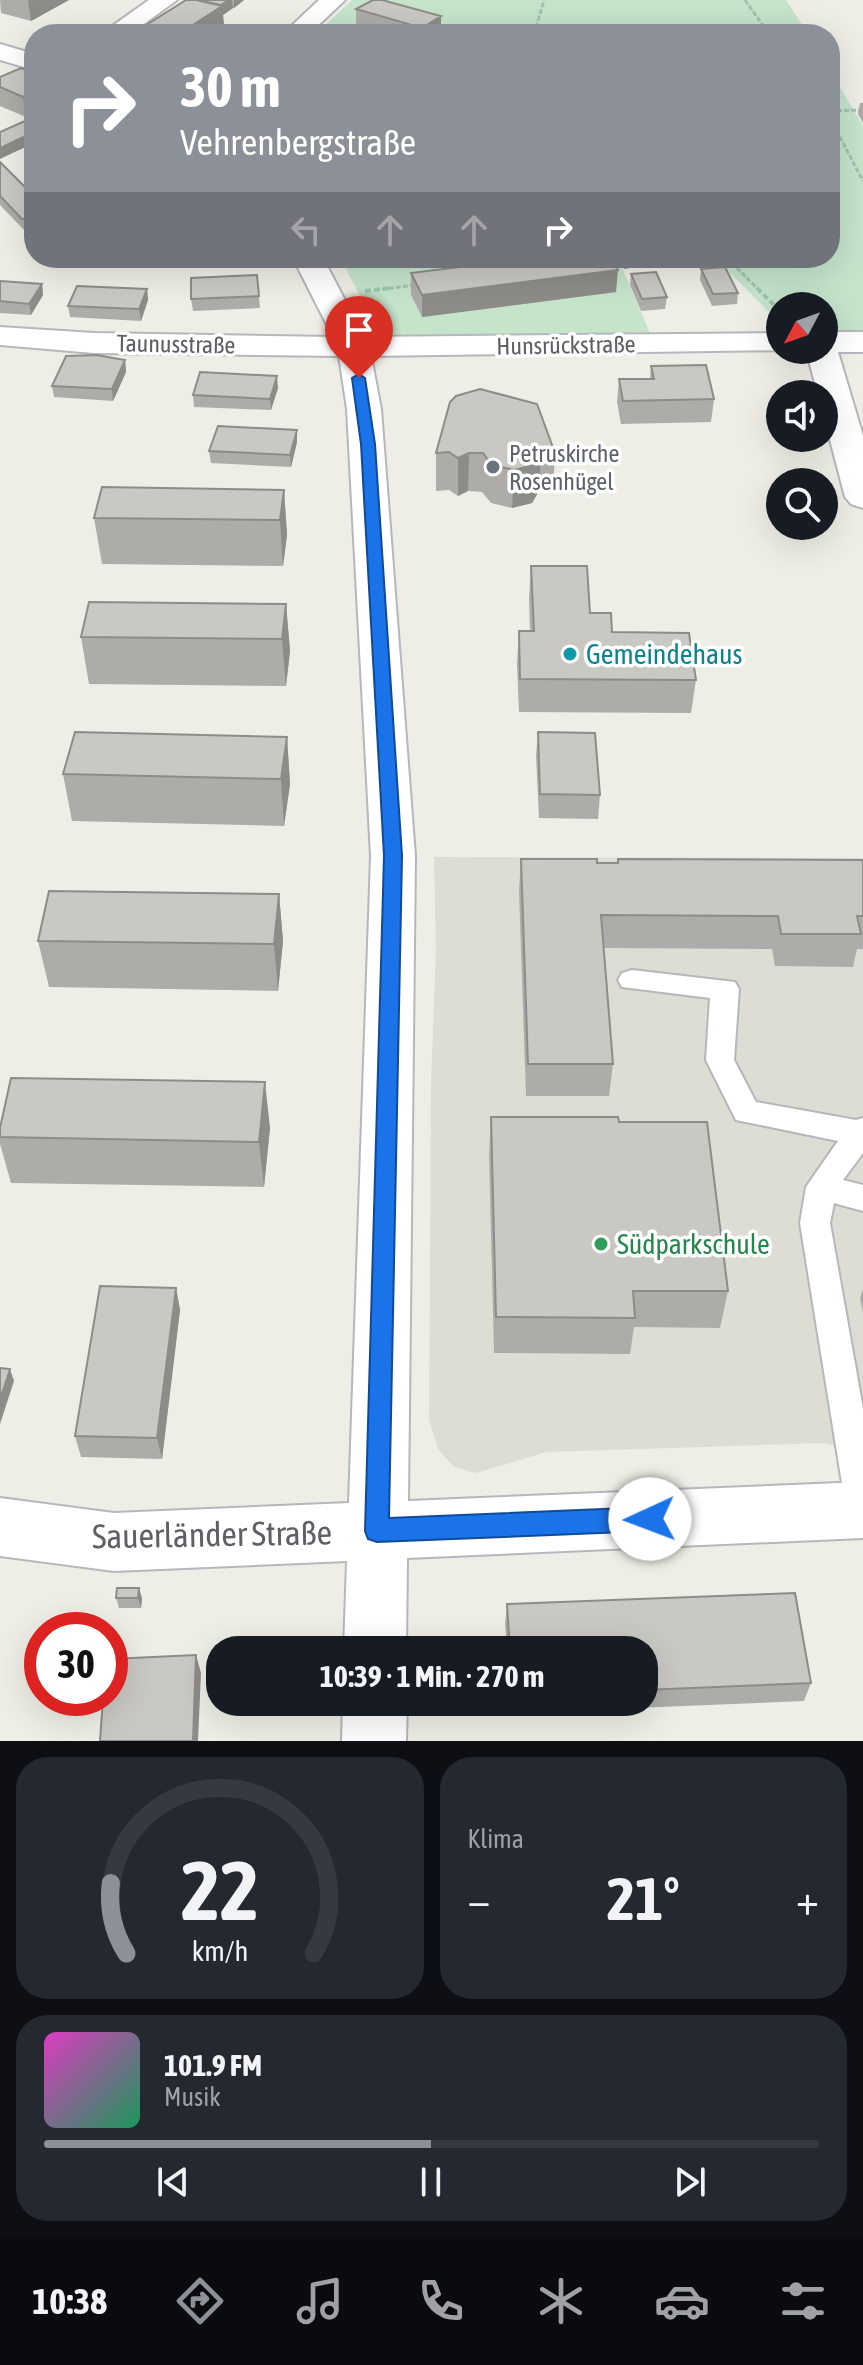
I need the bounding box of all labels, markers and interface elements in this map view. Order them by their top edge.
text: 30 m [180,55,281,119]
icon: right [48,56,152,160]
text: Vehrenbergstraße [180,121,416,163]
icon: left [284,208,328,252]
icon: ahead [368,208,412,252]
icon: ahead [452,208,496,252]
icon: right [536,208,580,252]
north arrow [766,292,838,364]
map controls [766,292,838,540]
pin [325,296,393,378]
icon: arrive [337,308,381,352]
street label: Taunusstraße [116,329,236,359]
street label: Hunsrückstraße [496,330,636,360]
button: sound [766,380,838,452]
place label: Petruskirche Rosenhügel [509,440,619,495]
marker: Petruskirche Rosenhügel [484,458,502,476]
button: search [766,468,838,540]
place label: Gemeindehaus [586,638,742,670]
marker: Gemeindehaus [561,645,579,663]
place label: Südparkschule [617,1228,770,1260]
marker: Südparkschule [592,1235,610,1253]
position arrow [608,1477,692,1561]
street label: Sauerländer Straße [92,1512,332,1556]
speed limit sign: 30 [24,1612,128,1716]
text: 10:39 · 1 Min. · 270 m [320,1659,544,1693]
text: Klima [468,1824,524,1854]
text: 22 [181,1842,259,1938]
text: 21° [607,1864,680,1933]
text: − [468,1874,490,1924]
text: + [796,1874,819,1924]
text: km/h [191,1934,248,1967]
text: 101.9 FM [164,2048,262,2082]
text: Musik [164,2082,221,2112]
icon: previous [151,2160,195,2204]
icon: pause [409,2160,453,2204]
icon: next [668,2160,712,2204]
icon: directions [172,2273,228,2329]
icon: music [292,2273,348,2329]
icon: phone [413,2273,469,2329]
icon: climate [533,2273,589,2329]
icon: car [654,2273,710,2329]
icon: filters [775,2273,831,2329]
text: 10:38 [32,2280,107,2322]

